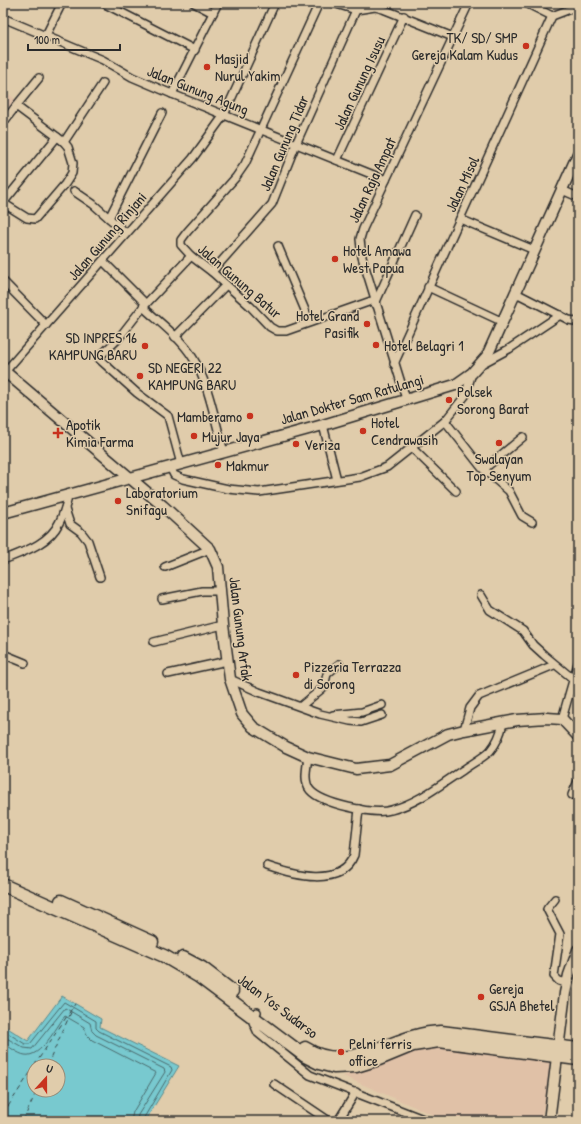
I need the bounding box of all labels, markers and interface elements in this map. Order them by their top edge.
scale bar [28,26,120,52]
place label: TK/ SD/ SMP Gereja Kalam Kudus [412,27,518,65]
text: 100 m [34,31,60,48]
street label: Jalan Gunung Isusu [328,33,390,133]
marker: TK/ SD/ SMP Gereja Kalam Kudus [521,41,531,51]
place label: Masjid Nurul Yakim [215,48,281,86]
street label: Jalan Gunung Agung [144,60,252,120]
marker: Masjid Nurul Yakim [202,62,212,72]
street label: Jalan Gunung Tidar [254,92,314,194]
street label: Jalan Raja Ampat [343,133,401,226]
street label: Jalan Misol [440,153,484,215]
street label: Jalan Gunung Rinjani [63,187,151,285]
street label: Jalan Gunung Batur [194,239,287,323]
place label: Hotel Amawa West Papua [343,240,411,278]
marker: Hotel Amawa West Papua [330,254,340,264]
place label: Hotel Grand Pasifik [296,305,359,343]
marker: Hotel Grand Pasifik [362,319,372,329]
place label: SD INPRES 16 KAMPUNG BARU [49,327,137,365]
place label: Hotel Belagri 1 [384,335,464,356]
marker: Hotel Belagri 1 [371,340,381,350]
marker: SD INPRES 16 KAMPUNG BARU [140,341,150,351]
place label: SD NEGERI 22 KAMPUNG BARU [148,357,236,395]
street label: Jalan Dokter Sam Ratulangi [278,368,426,430]
marker: SD NEGERI 22 KAMPUNG BARU [135,371,145,381]
place label: Polsek Sorong Barat [457,381,530,419]
marker: Polsek Sorong Barat [444,395,454,405]
place label: Mamberamo [177,406,242,427]
marker: Mamberamo [245,411,255,421]
place label: Hotel Cendrawasih [371,412,438,450]
place label: Apotik Kimia Farma [66,414,134,452]
place label: Mujur Jaya [202,426,259,447]
marker: Hotel Cendrawasih [358,426,368,436]
marker: Apotik Kimia Farma [53,428,63,438]
marker: Mujur Jaya [189,431,199,441]
place label: Veriza [304,434,340,455]
marker: Swalayan Top Senyum [494,438,504,448]
marker: Veriza [291,439,301,449]
place label: Swalayan Top Senyum [466,448,532,486]
place label: Makmur [226,455,269,476]
marker: Makmur [213,460,223,470]
place label: Laboratorium Snifagu [126,482,198,520]
marker: Laboratorium Snifagu [113,496,123,506]
street label: Jalan Gunung Arfak [224,576,258,682]
place label: Pizzeria Terrazza di Sorong [304,656,401,694]
marker: Pizzeria Terrazza di Sorong [291,670,301,680]
street label: Jalan Yos Sudarso [233,969,323,1043]
place label: Gereja GSJA Bhetel [489,978,554,1016]
marker: Gereja GSJA Bhetel [476,992,486,1002]
place label: Pelni ferris office [349,1033,412,1071]
marker: Pelni ferris office [336,1047,346,1057]
north arrow [26,1058,66,1098]
text: U [44,1061,55,1076]

